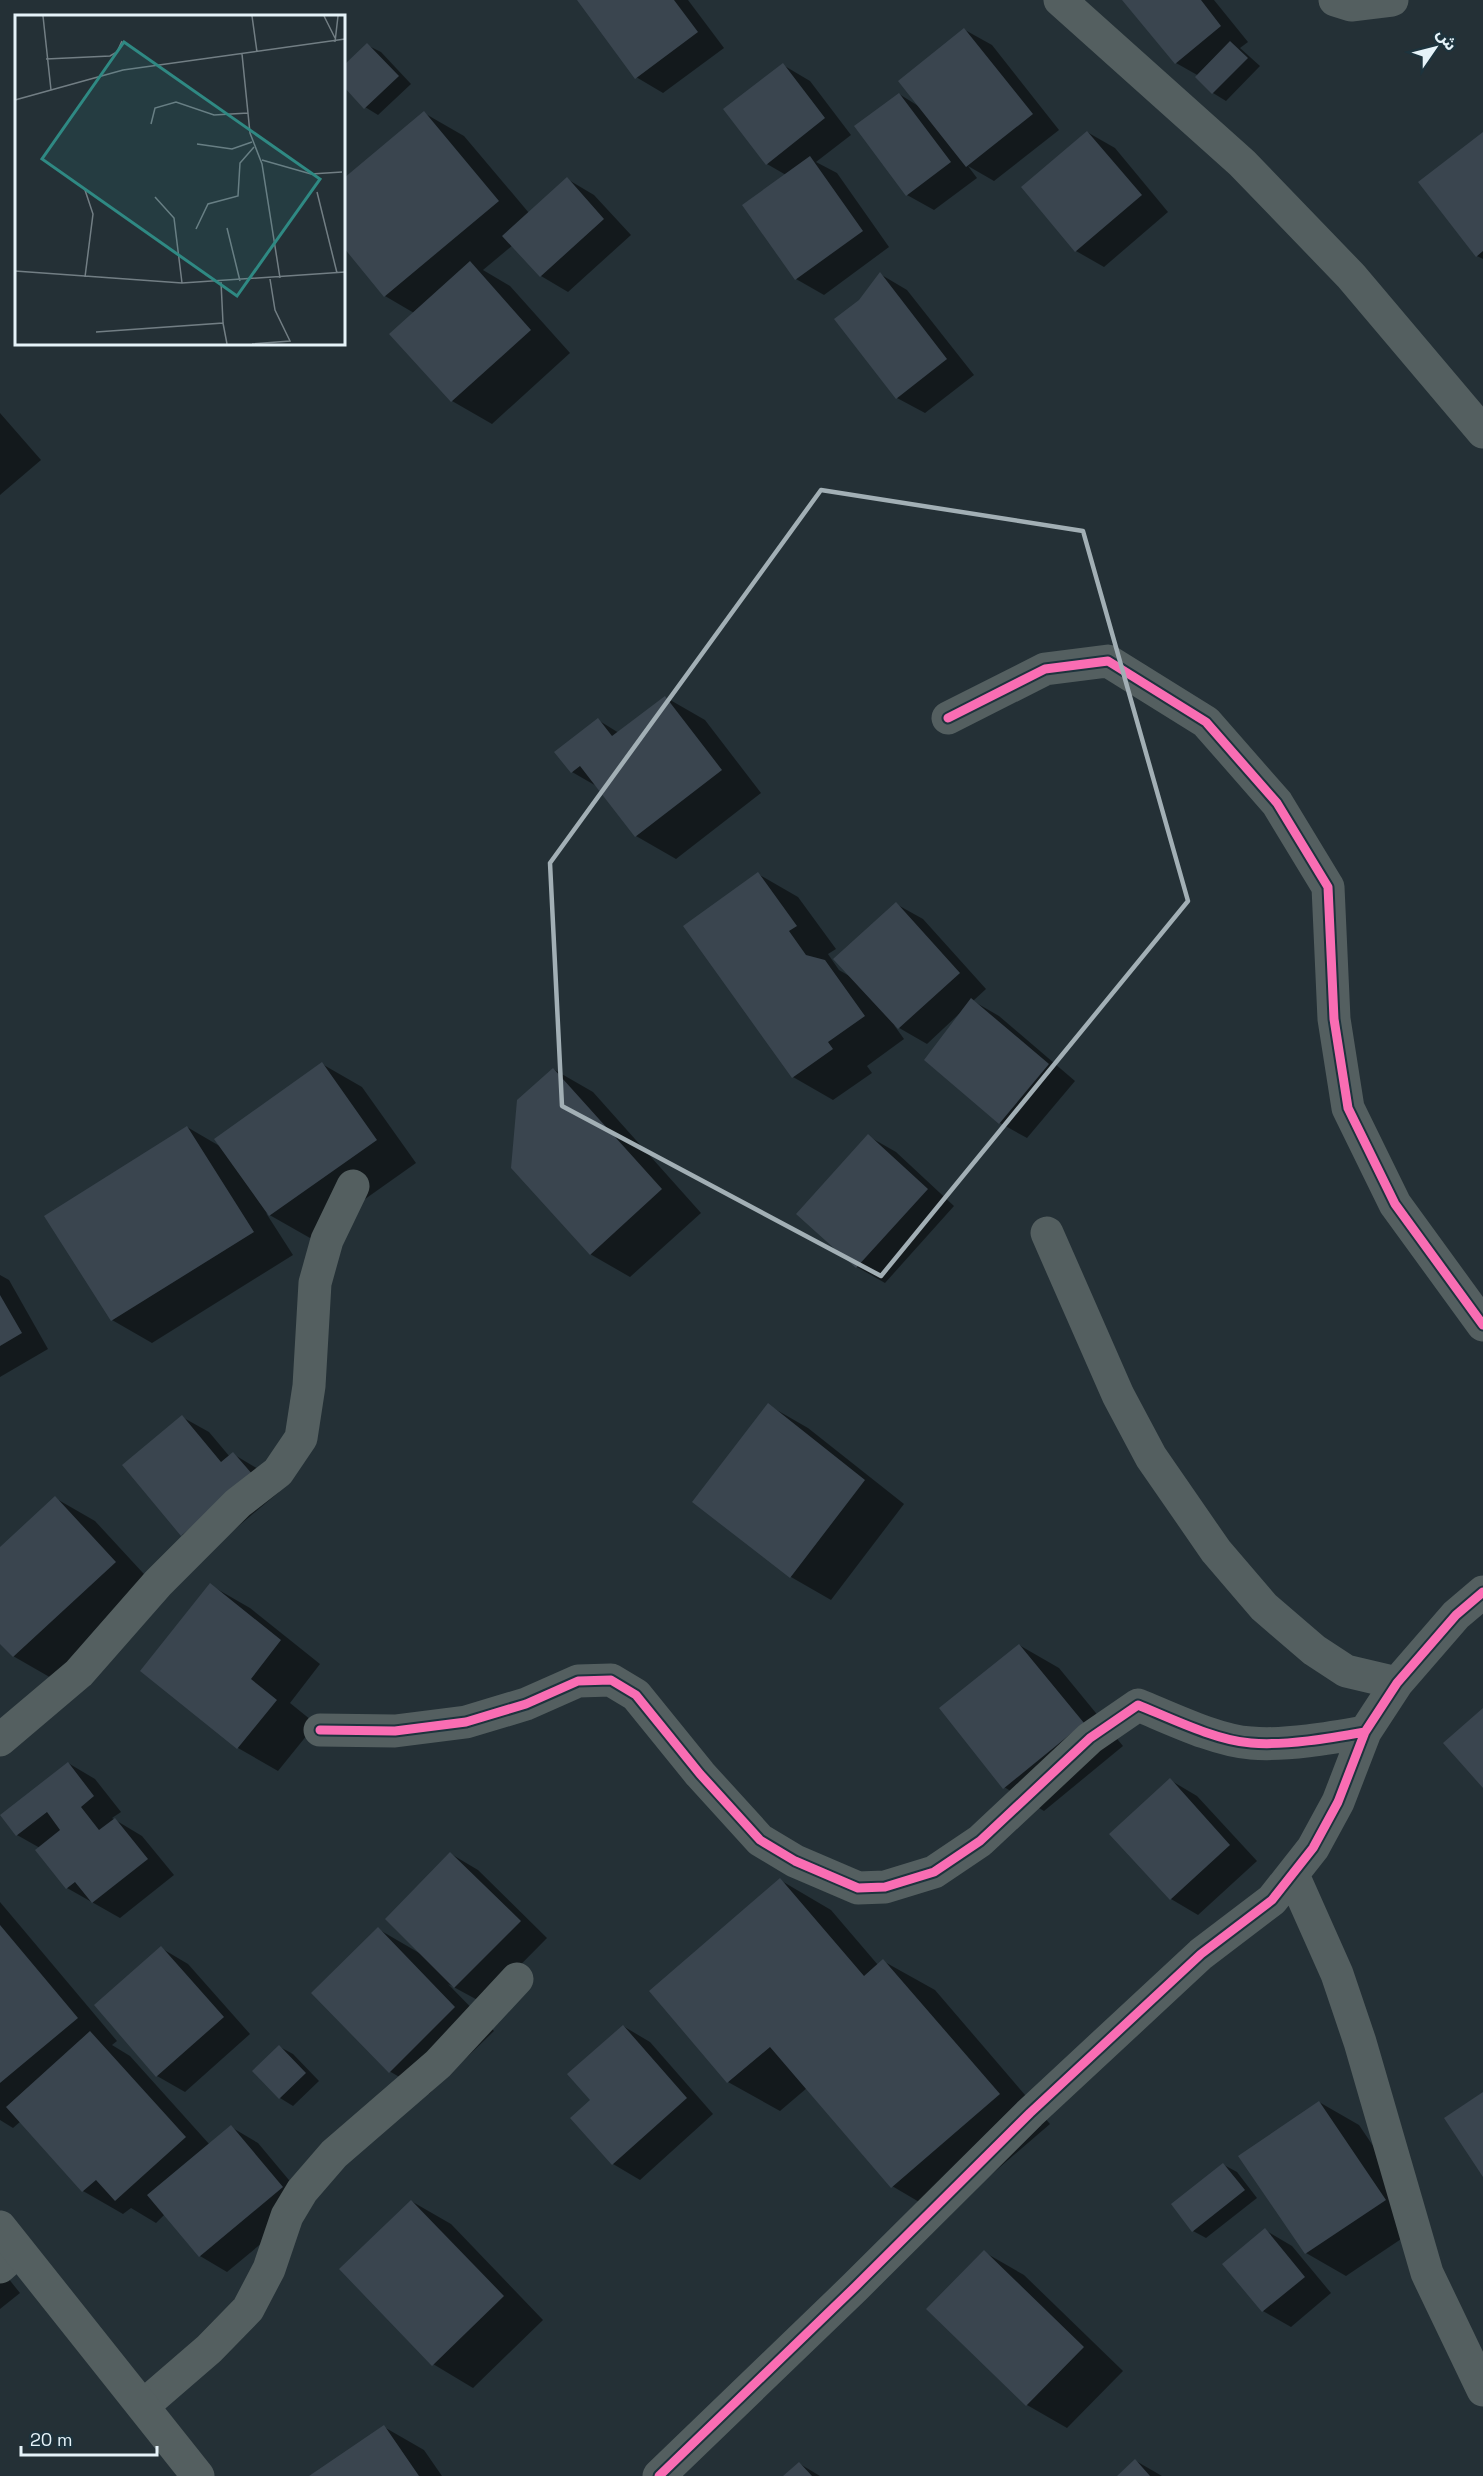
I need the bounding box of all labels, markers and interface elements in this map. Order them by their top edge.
inset map [15,15,345,345]
north arrow [1405,18,1465,78]
text: ش [1432,25,1462,55]
scale bar [21,2419,158,2457]
text: 20 m [30,2428,73,2451]

